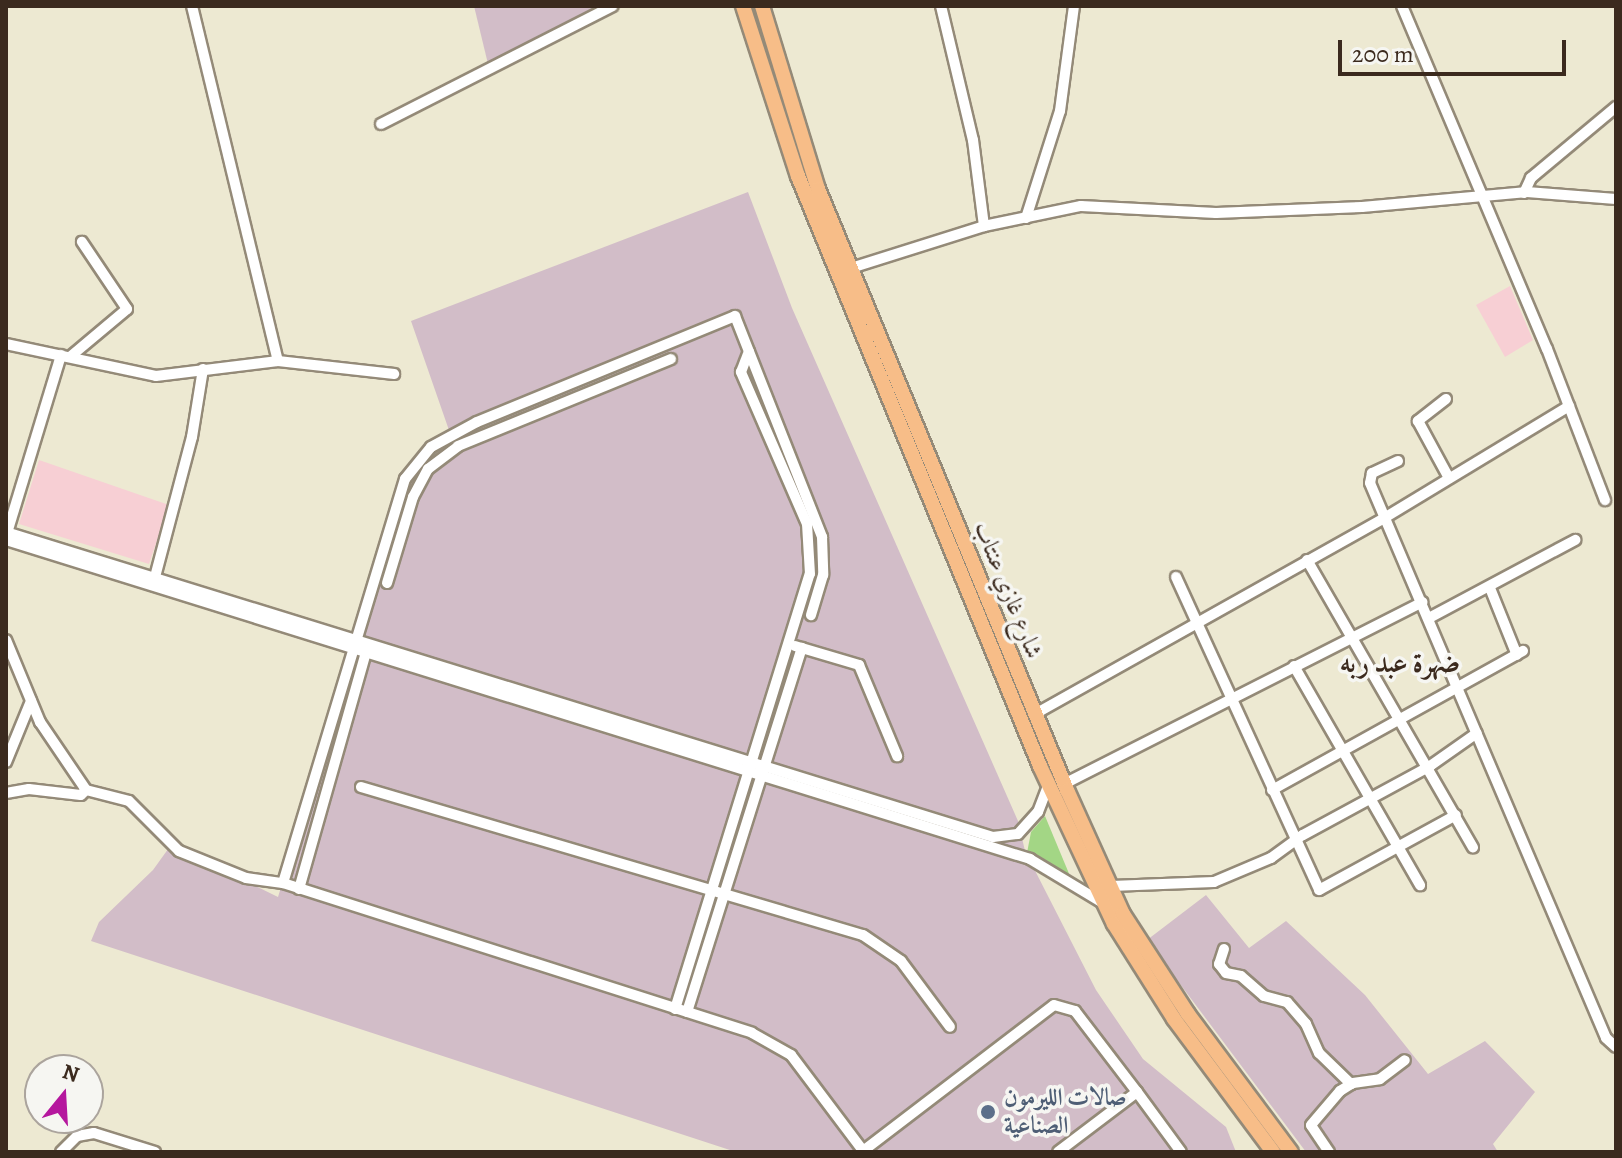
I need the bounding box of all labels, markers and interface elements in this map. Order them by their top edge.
scale bar [1342,24,1570,74]
text: 200 m [1352,38,1414,70]
street label: شارع غازي عنتاب [968,517,1048,663]
district label: ضهرة عبد ربه [1340,646,1460,680]
north arrow [24,1054,104,1134]
text: N [59,1056,83,1090]
place label: صالات الليرمون الصناعية [1004,1084,1127,1140]
marker: صالات الليرمون الصناعية [979,1103,997,1121]

